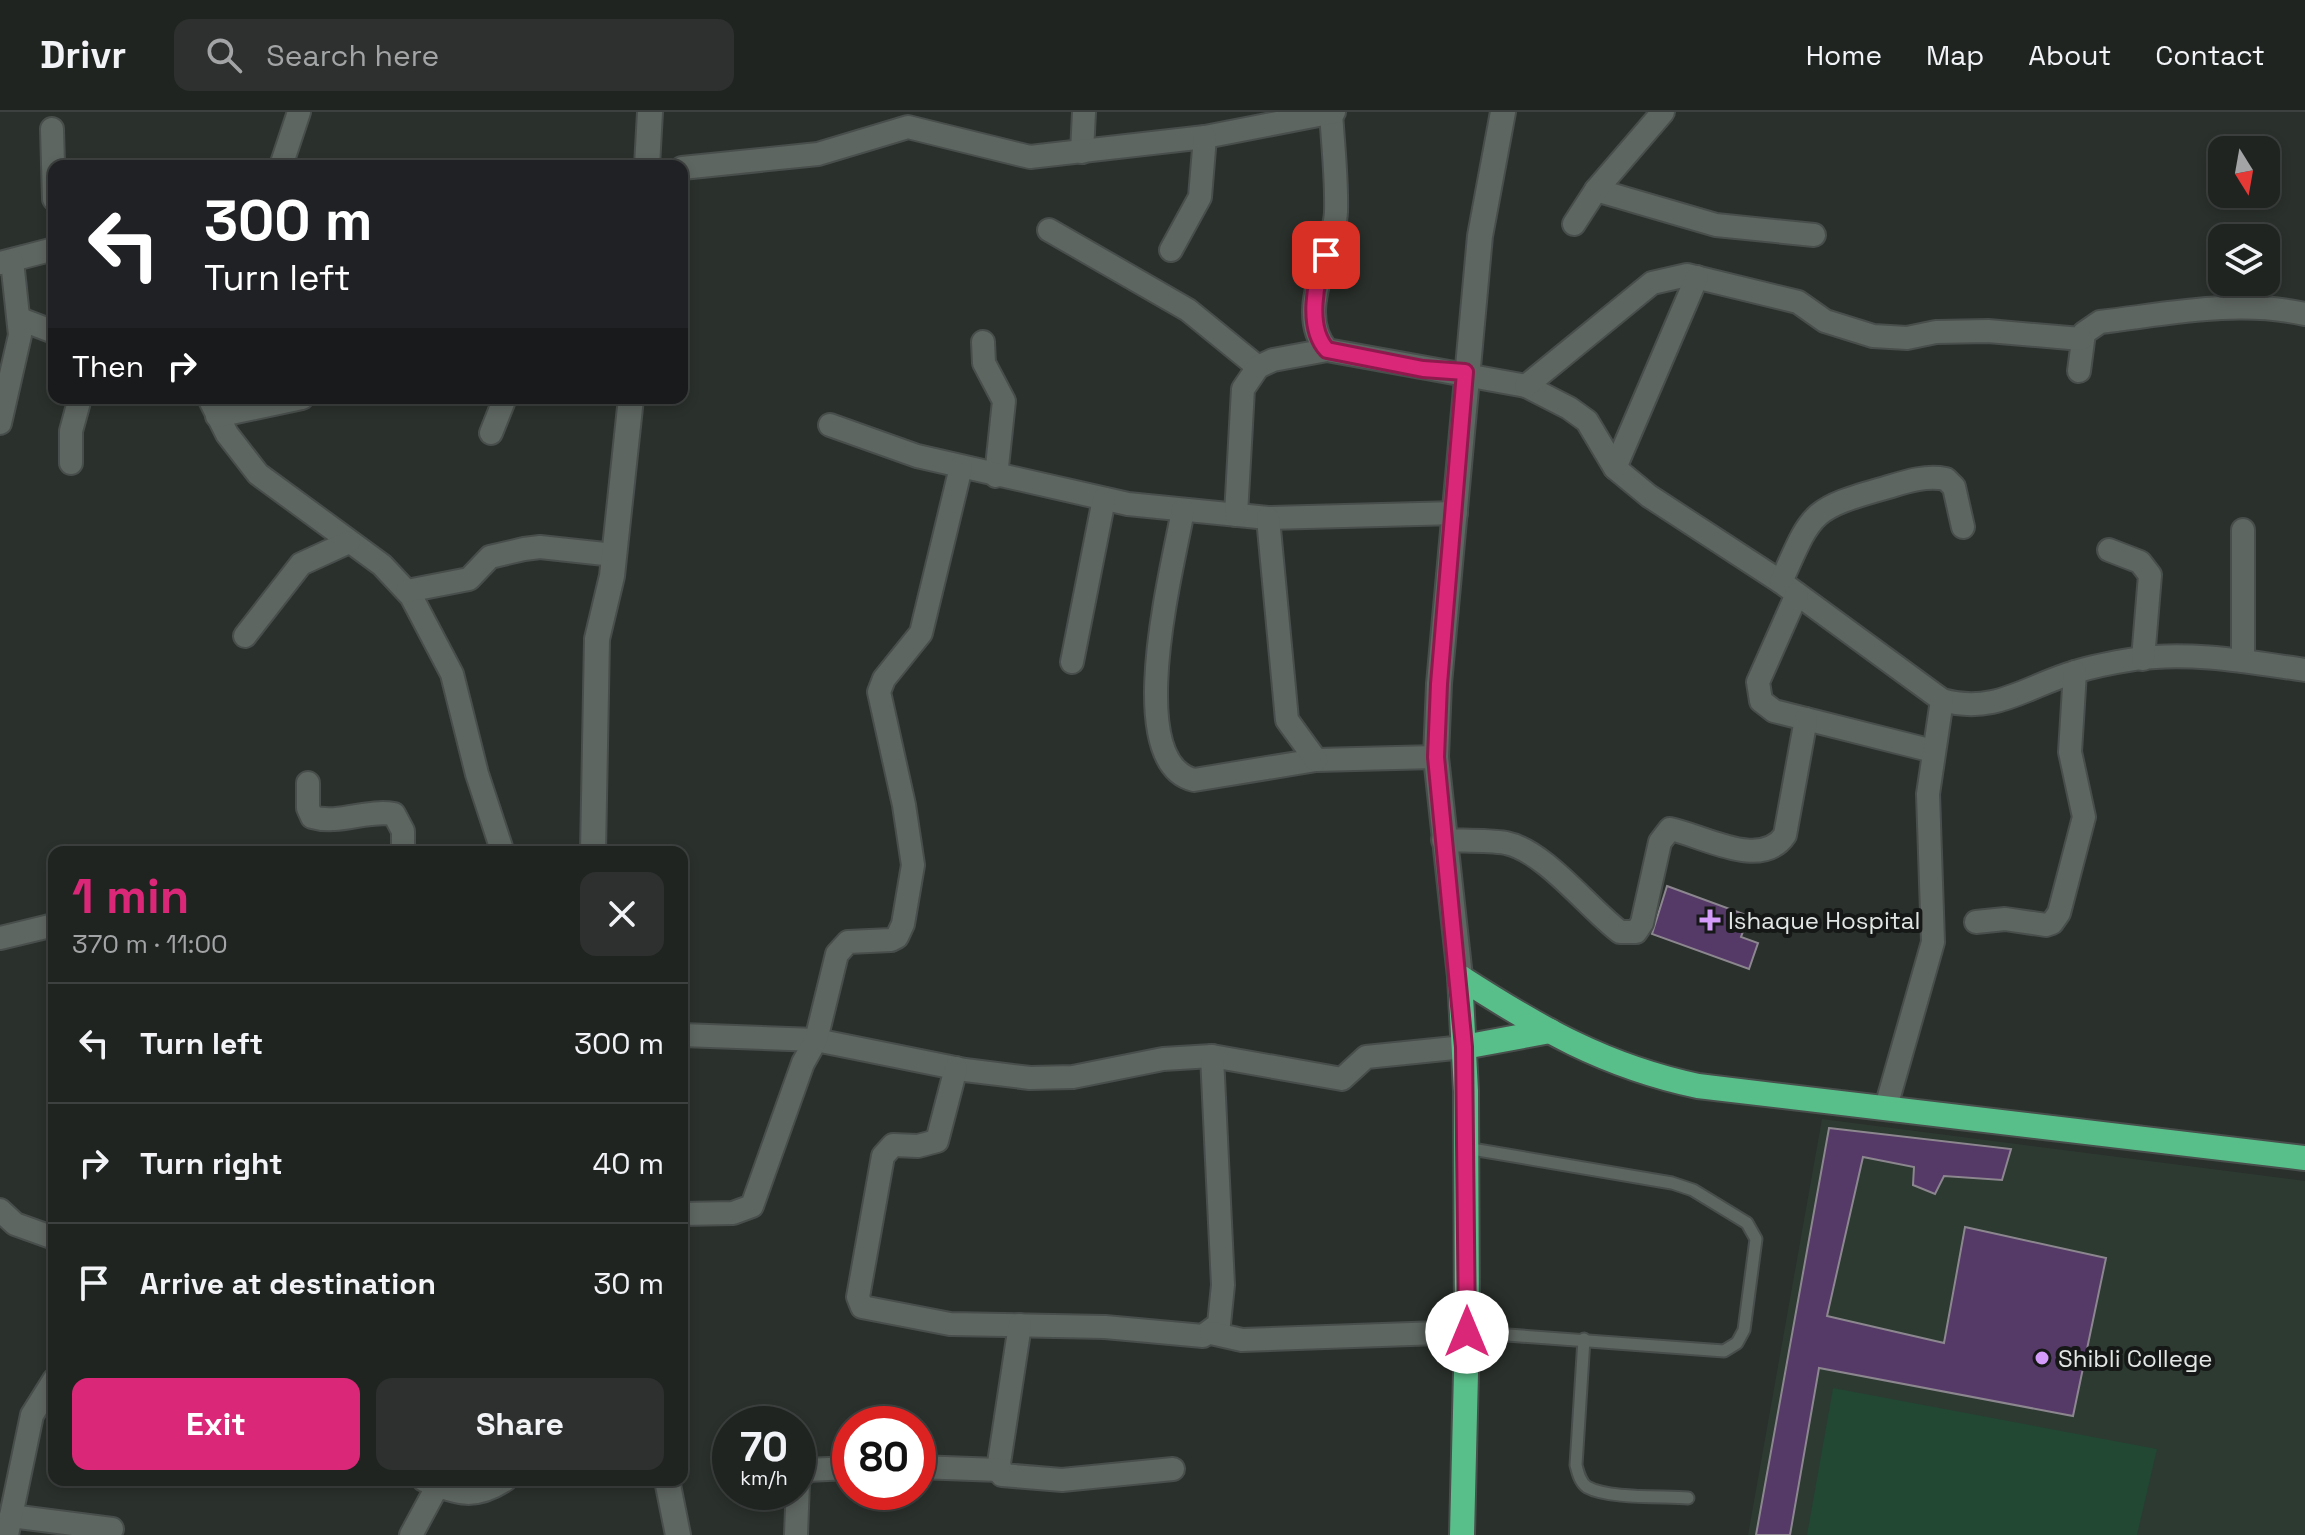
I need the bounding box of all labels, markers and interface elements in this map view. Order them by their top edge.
search box [174,19,734,91]
text: Drivr [40,31,126,79]
icon: search [202,33,246,77]
text: Search here [266,36,439,75]
text: Home [1806,37,1882,73]
text: Map [1926,37,1984,73]
text: About [2028,37,2111,73]
text: Contact [2155,37,2265,73]
north arrow [2208,136,2280,208]
map controls [2208,136,2280,296]
text: 300 m [204,185,373,256]
icon: left [72,192,176,296]
pin [1292,221,1360,289]
button: layers [2208,224,2280,296]
icon: arrive [1304,233,1348,277]
text: Turn left [204,255,351,301]
icon: right [160,344,204,388]
text: Then [72,347,144,386]
text: 1 min [72,866,189,927]
button: close [580,872,664,956]
place label: Ishaque Hospital [1728,905,1920,936]
marker: Ishaque Hospital [1699,909,1721,931]
text: 370 m · 11:00 [72,927,228,961]
icon: left [72,1021,116,1065]
text: Turn left [140,1024,263,1063]
text: 300 m [574,1024,664,1063]
icon: right [72,1141,116,1185]
text: Turn right [140,1144,283,1183]
text: 40 m [593,1144,664,1183]
icon: arrive [72,1261,116,1305]
text: Arrive at destination [140,1264,436,1303]
text: 30 m [593,1264,664,1303]
position arrow [1425,1290,1509,1374]
place label: Shibli College [2058,1343,2213,1374]
marker: Shibli College [2033,1349,2051,1367]
button: Exit [72,1378,360,1470]
button: Share [376,1378,664,1470]
speed limit sign: 80 [832,1406,936,1510]
text: 70 [740,1422,788,1473]
text: km/h [740,1465,788,1491]

